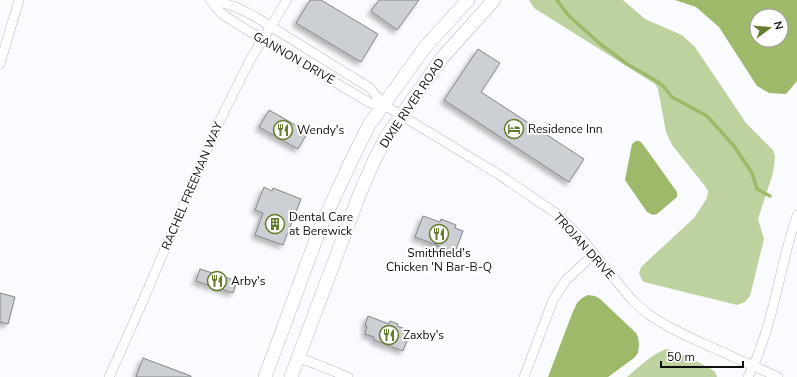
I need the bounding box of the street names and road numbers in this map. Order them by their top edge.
street label: GANNON DRIVE [250,28,338,88]
street label: DIXIE RIVER ROAD [376,55,448,151]
street label: RACHEL FREEMAN WAY [158,119,227,252]
street label: TROJAN DRIVE [550,209,618,283]

